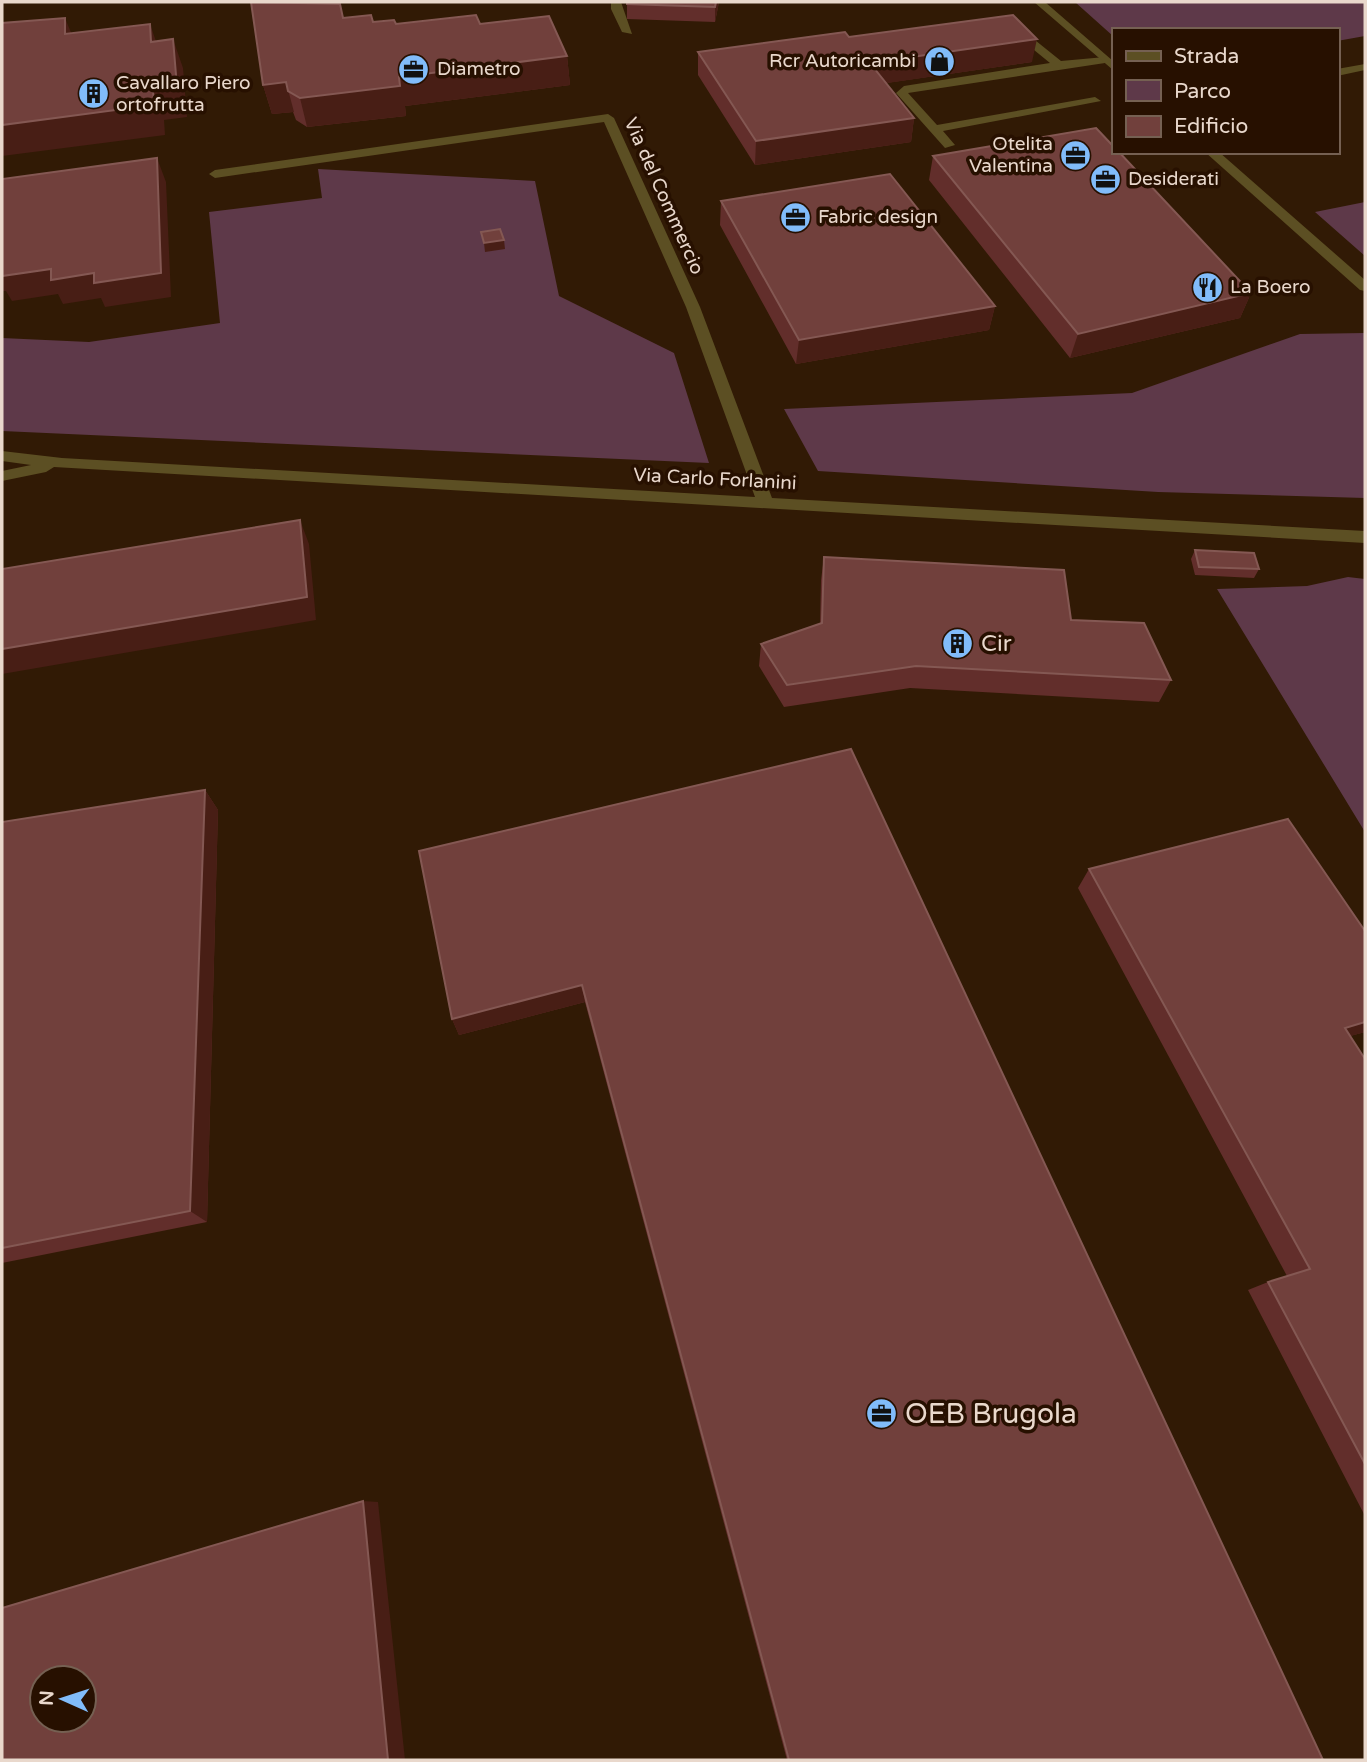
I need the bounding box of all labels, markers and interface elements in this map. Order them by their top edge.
legend [1112,28,1339,154]
shop icon: Rcr Autoricambi [922,44,956,78]
text: Strada [1174,44,1239,69]
place label: Rcr Autoricambi [769,50,916,72]
office icon: Diametro [397,52,431,86]
place label: Diametro [437,58,521,80]
place label: Cavallaro Piero ortofrutta [116,72,251,116]
building icon: Cavallaro Piero ortofrutta [76,77,110,111]
text: Parco [1174,79,1231,104]
street label: Via del Commercio [620,114,708,278]
text: Edificio [1174,114,1248,139]
place label: Otelita Valentina [969,133,1053,177]
office icon: Otelita Valentina [1059,138,1093,172]
office icon: Desiderati [1088,162,1122,196]
place label: Desiderati [1128,168,1219,190]
office icon: Fabric design [778,200,812,234]
place label: Fabric design [818,206,938,228]
restaurant icon: La Boero [1190,270,1224,304]
place label: La Boero [1230,276,1310,298]
street label: Via Carlo Forlanini [633,464,797,494]
building icon: Cir [941,627,975,661]
place label: Cir [981,630,1012,658]
office icon: OEB Brugola [865,1397,899,1431]
place label: OEB Brugola [905,1397,1077,1431]
north arrow [28,1664,98,1734]
text: N [36,1690,58,1706]

